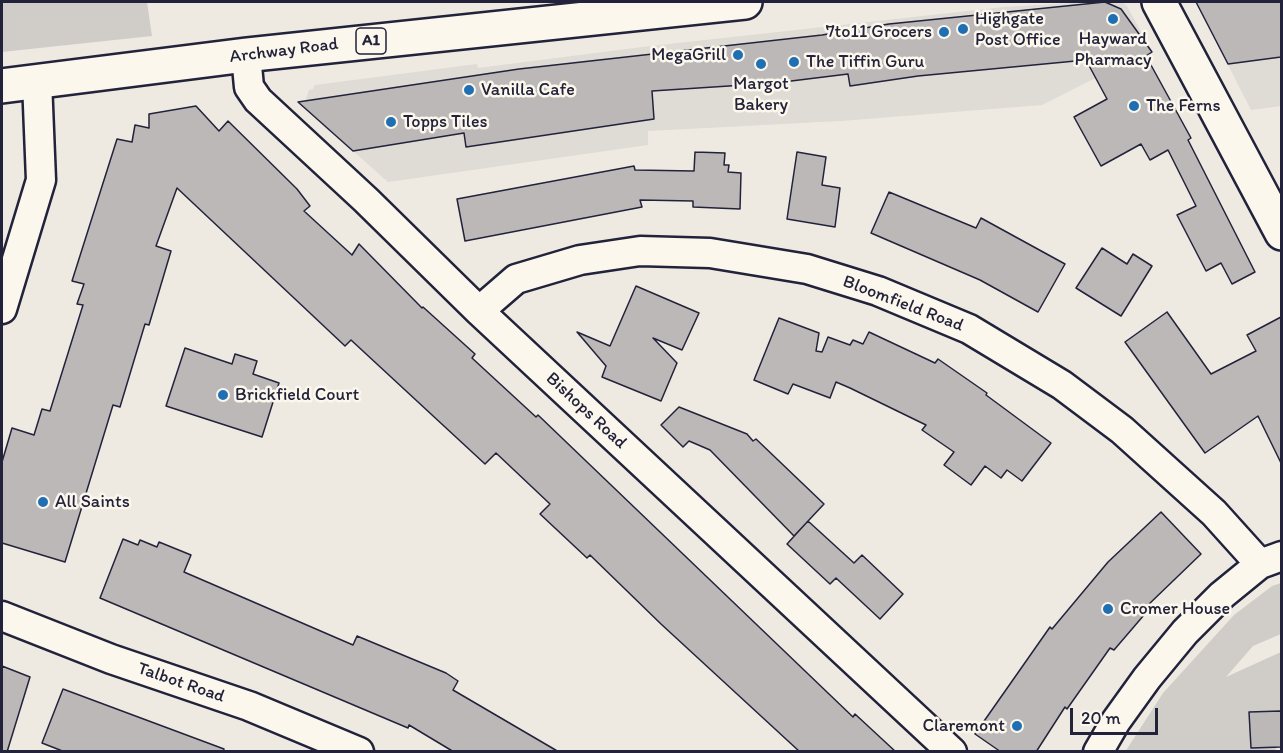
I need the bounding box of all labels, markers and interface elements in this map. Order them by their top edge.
place label: Highgate Post Office [975,8,1061,50]
marker: Hayward Pharmacy [1106,12,1120,26]
place label: 7to11 Grocers [826,21,932,43]
marker: Highgate Post Office [956,22,970,36]
marker: 7to11 Grocers [937,25,951,39]
road number: A1 [356,28,386,54]
place label: Hayward Pharmacy [1074,28,1152,70]
street label: Archway Road [228,34,340,68]
place label: MegaGrill [651,44,726,66]
marker: MegaGrill [731,48,745,62]
place label: The Tiffin Guru [806,51,924,73]
marker: The Tiffin Guru [787,55,801,69]
marker: Margot Bakery [754,57,768,71]
place label: Margot Bakery [733,73,789,116]
place label: Vanilla Cafe [481,79,575,101]
marker: Vanilla Cafe [462,83,476,97]
place label: The Ferns [1146,95,1221,117]
marker: The Ferns [1127,99,1141,113]
place label: Topps Tiles [403,111,487,133]
marker: Topps Tiles [384,115,398,129]
street label: Bloomfield Road [840,271,966,337]
street label: Bishops Road [541,368,631,454]
place label: Brickfield Court [235,384,359,406]
marker: Brickfield Court [216,388,230,402]
place label: All Saints [55,491,130,513]
marker: All Saints [36,495,50,509]
place label: Cromer House [1120,598,1230,620]
marker: Cromer House [1101,602,1115,616]
street label: Talbot Road [135,658,227,708]
scale bar [1073,696,1162,734]
text: 20 m [1081,707,1121,729]
place label: Claremont [922,715,1005,737]
marker: Claremont [1010,719,1024,733]

